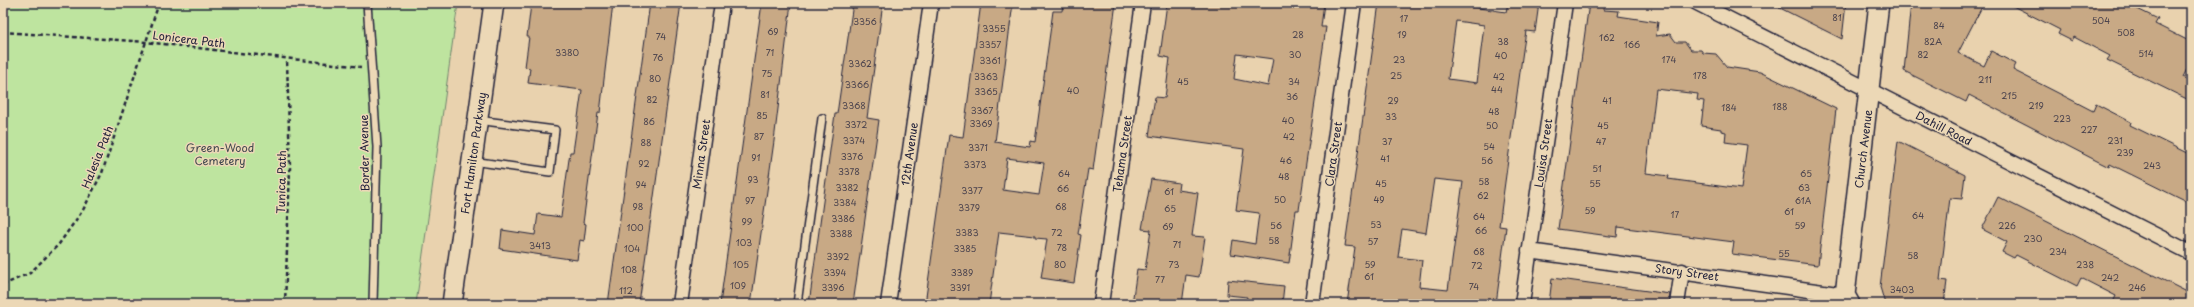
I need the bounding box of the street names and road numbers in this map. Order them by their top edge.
street label: Lonicera Path [152,26,226,52]
street label: Fort Hamilton Parkway [456,91,490,215]
street label: Dahill Road [1913,107,1975,149]
street label: Church Avenue [1850,109,1876,189]
street label: Border Avenue [355,114,373,192]
street label: Tehama Street [1108,114,1136,194]
street label: Louisa Street [1530,117,1556,189]
street label: Minna Street [688,118,714,190]
street label: Clara Street [1320,120,1346,188]
street label: 12th Avenue [896,121,922,187]
street label: Halesia Path [77,123,117,191]
street label: Tunica Path [272,150,290,214]
street label: Story Street [1654,259,1720,285]

